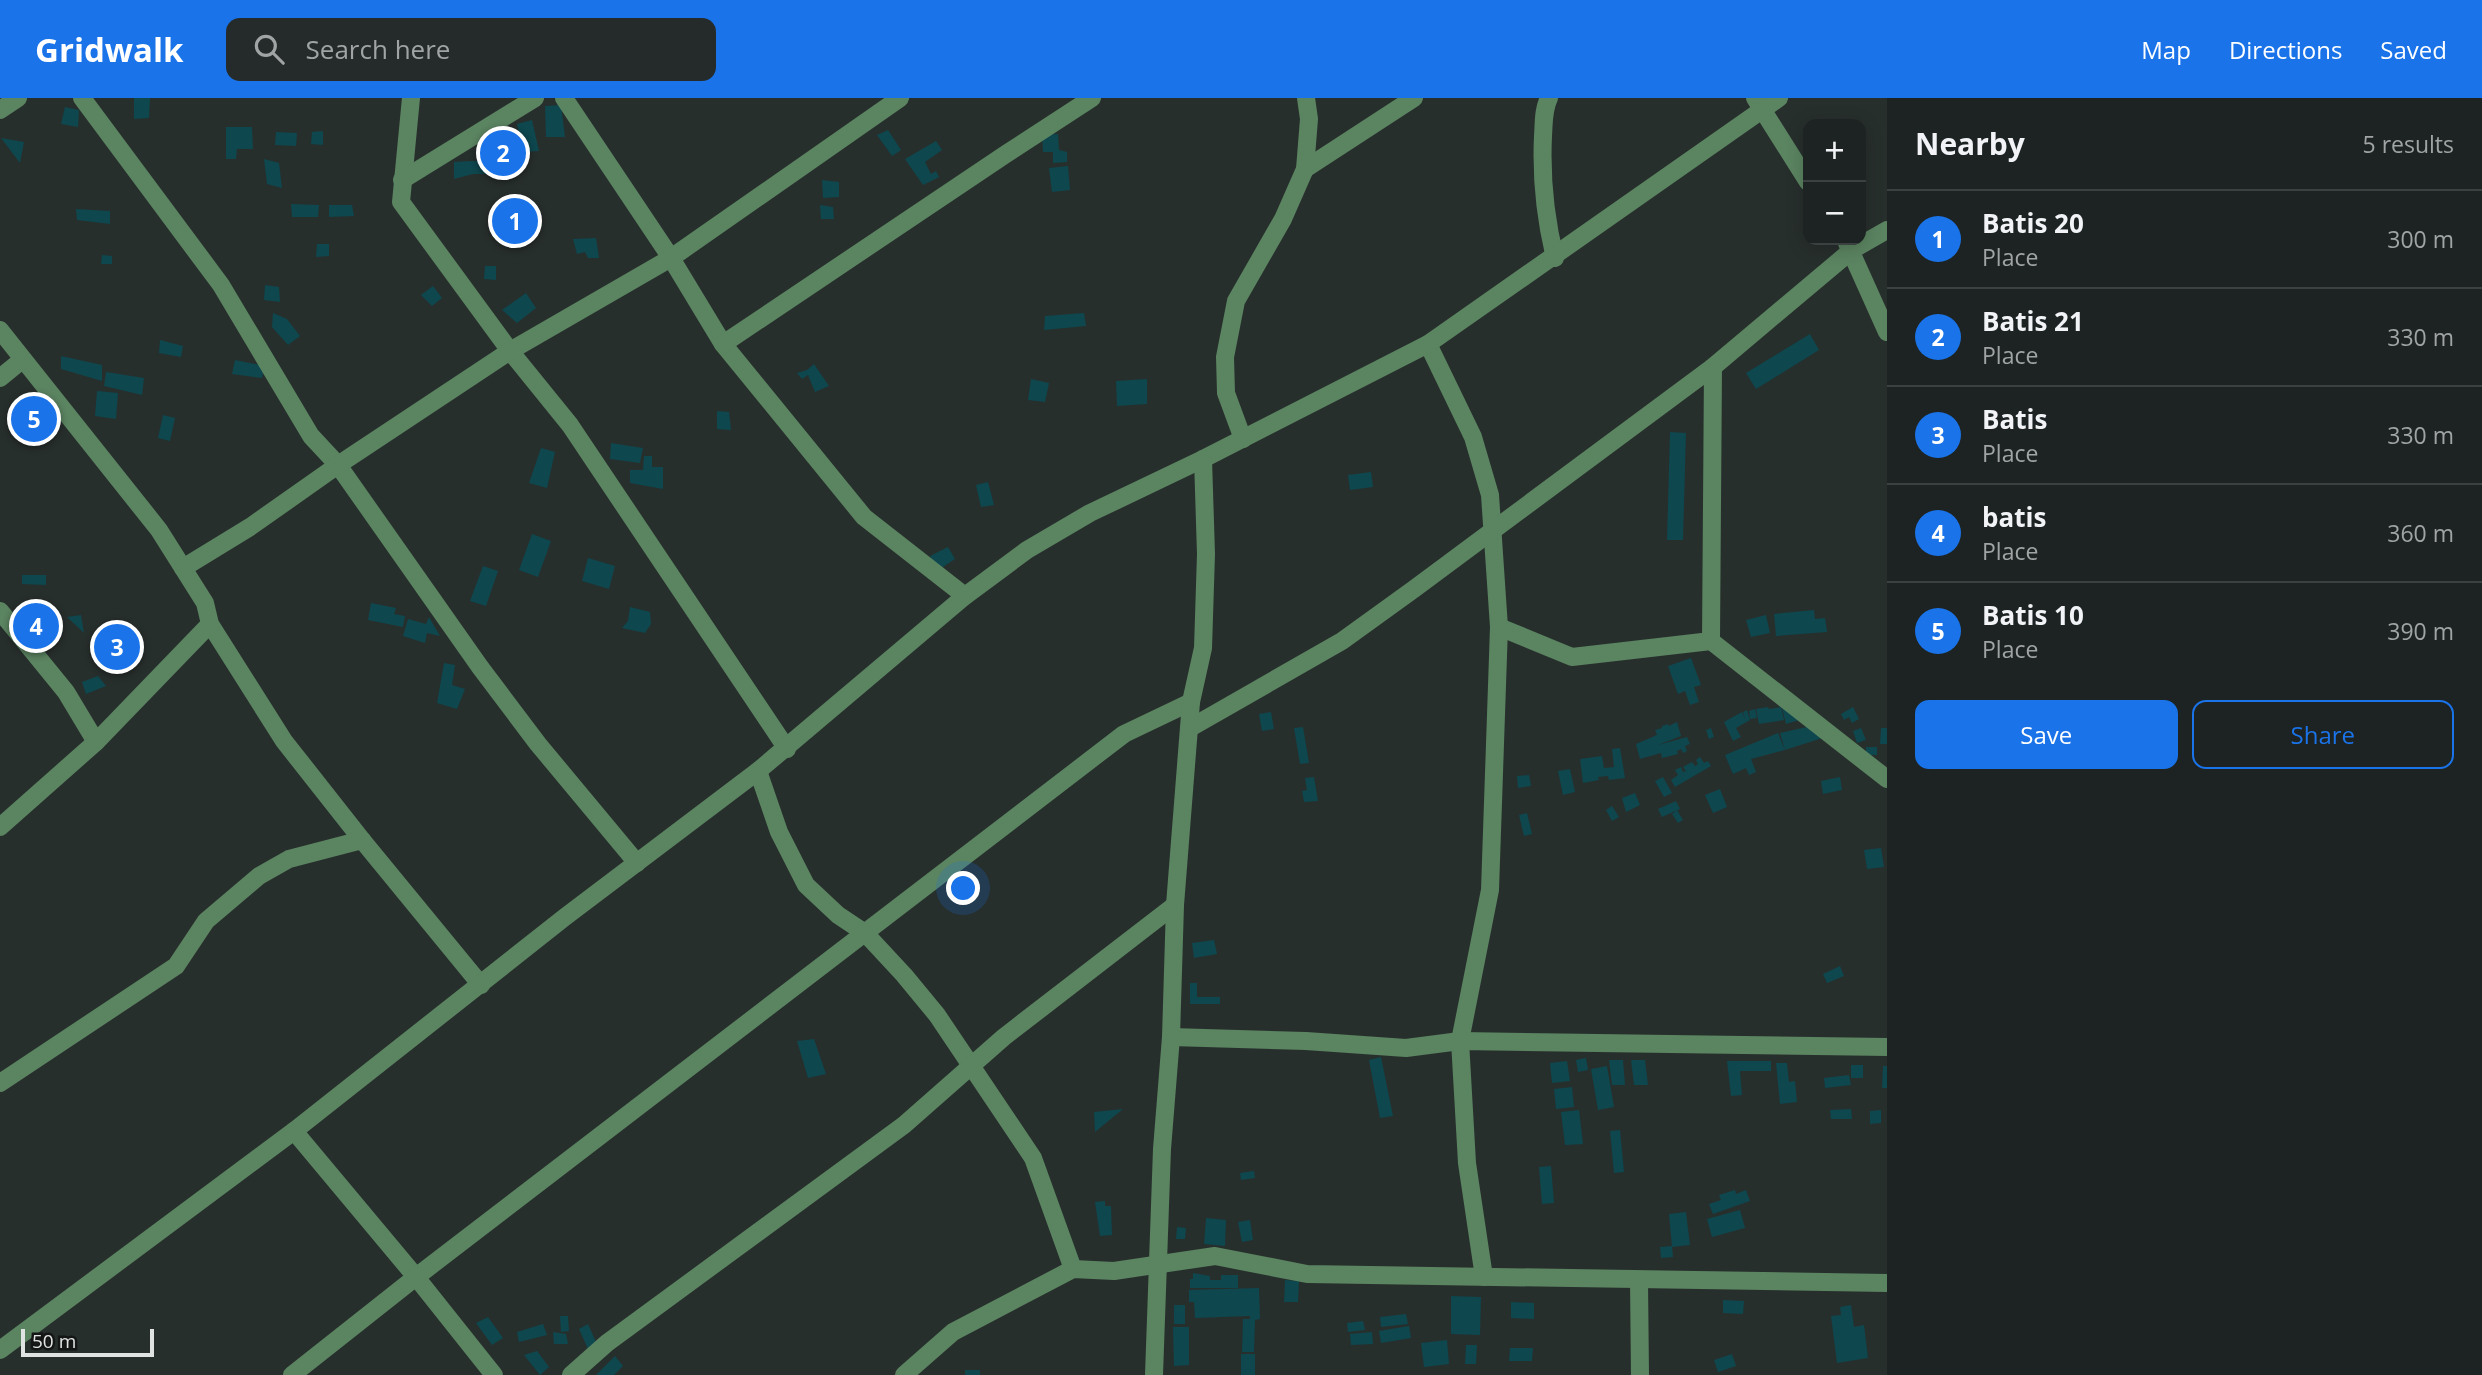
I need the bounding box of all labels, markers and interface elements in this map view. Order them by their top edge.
search box [226,18,716,81]
text: Gridwalk [35,27,184,72]
icon: search [250,30,288,68]
text: Search here [306,31,450,67]
text: Map [2141,33,2191,66]
text: Directions [2229,33,2342,66]
text: Saved [2380,33,2447,66]
map controls [1803,119,1866,245]
button: + [1803,119,1866,182]
text: Nearby [1915,123,2025,164]
pin: 2 [480,127,526,179]
text: 5 results [2363,128,2454,160]
button: − [1803,182,1866,245]
pin: 1 [492,195,538,247]
text: Batis 20 [1982,205,2084,241]
text: 1 [1931,223,1945,255]
text: 300 m [2387,223,2454,255]
text: Place [1982,241,2038,273]
text: Batis 21 [1982,303,2084,339]
text: 2 [1931,321,1945,353]
text: 330 m [2387,321,2454,353]
text: Place [1982,339,2038,371]
pin: 5 [11,393,57,445]
text: Batis [1982,401,2047,437]
text: 3 [1931,419,1945,451]
text: 330 m [2387,419,2454,451]
text: Place [1982,437,2038,469]
text: batis [1982,499,2046,535]
text: 4 [1931,517,1945,549]
text: 360 m [2387,517,2454,549]
text: Place [1982,535,2038,567]
text: Batis 10 [1982,597,2084,633]
pin: 4 [13,600,59,652]
text: 5 [1931,615,1945,647]
text: 390 m [2387,615,2454,647]
pin: 3 [94,621,140,673]
text: Place [1982,633,2038,665]
button: Save [1915,700,2178,769]
button: Share [2192,700,2454,769]
your location [946,871,980,905]
scale bar [21,1326,154,1358]
text: 50 m [32,1328,76,1354]

